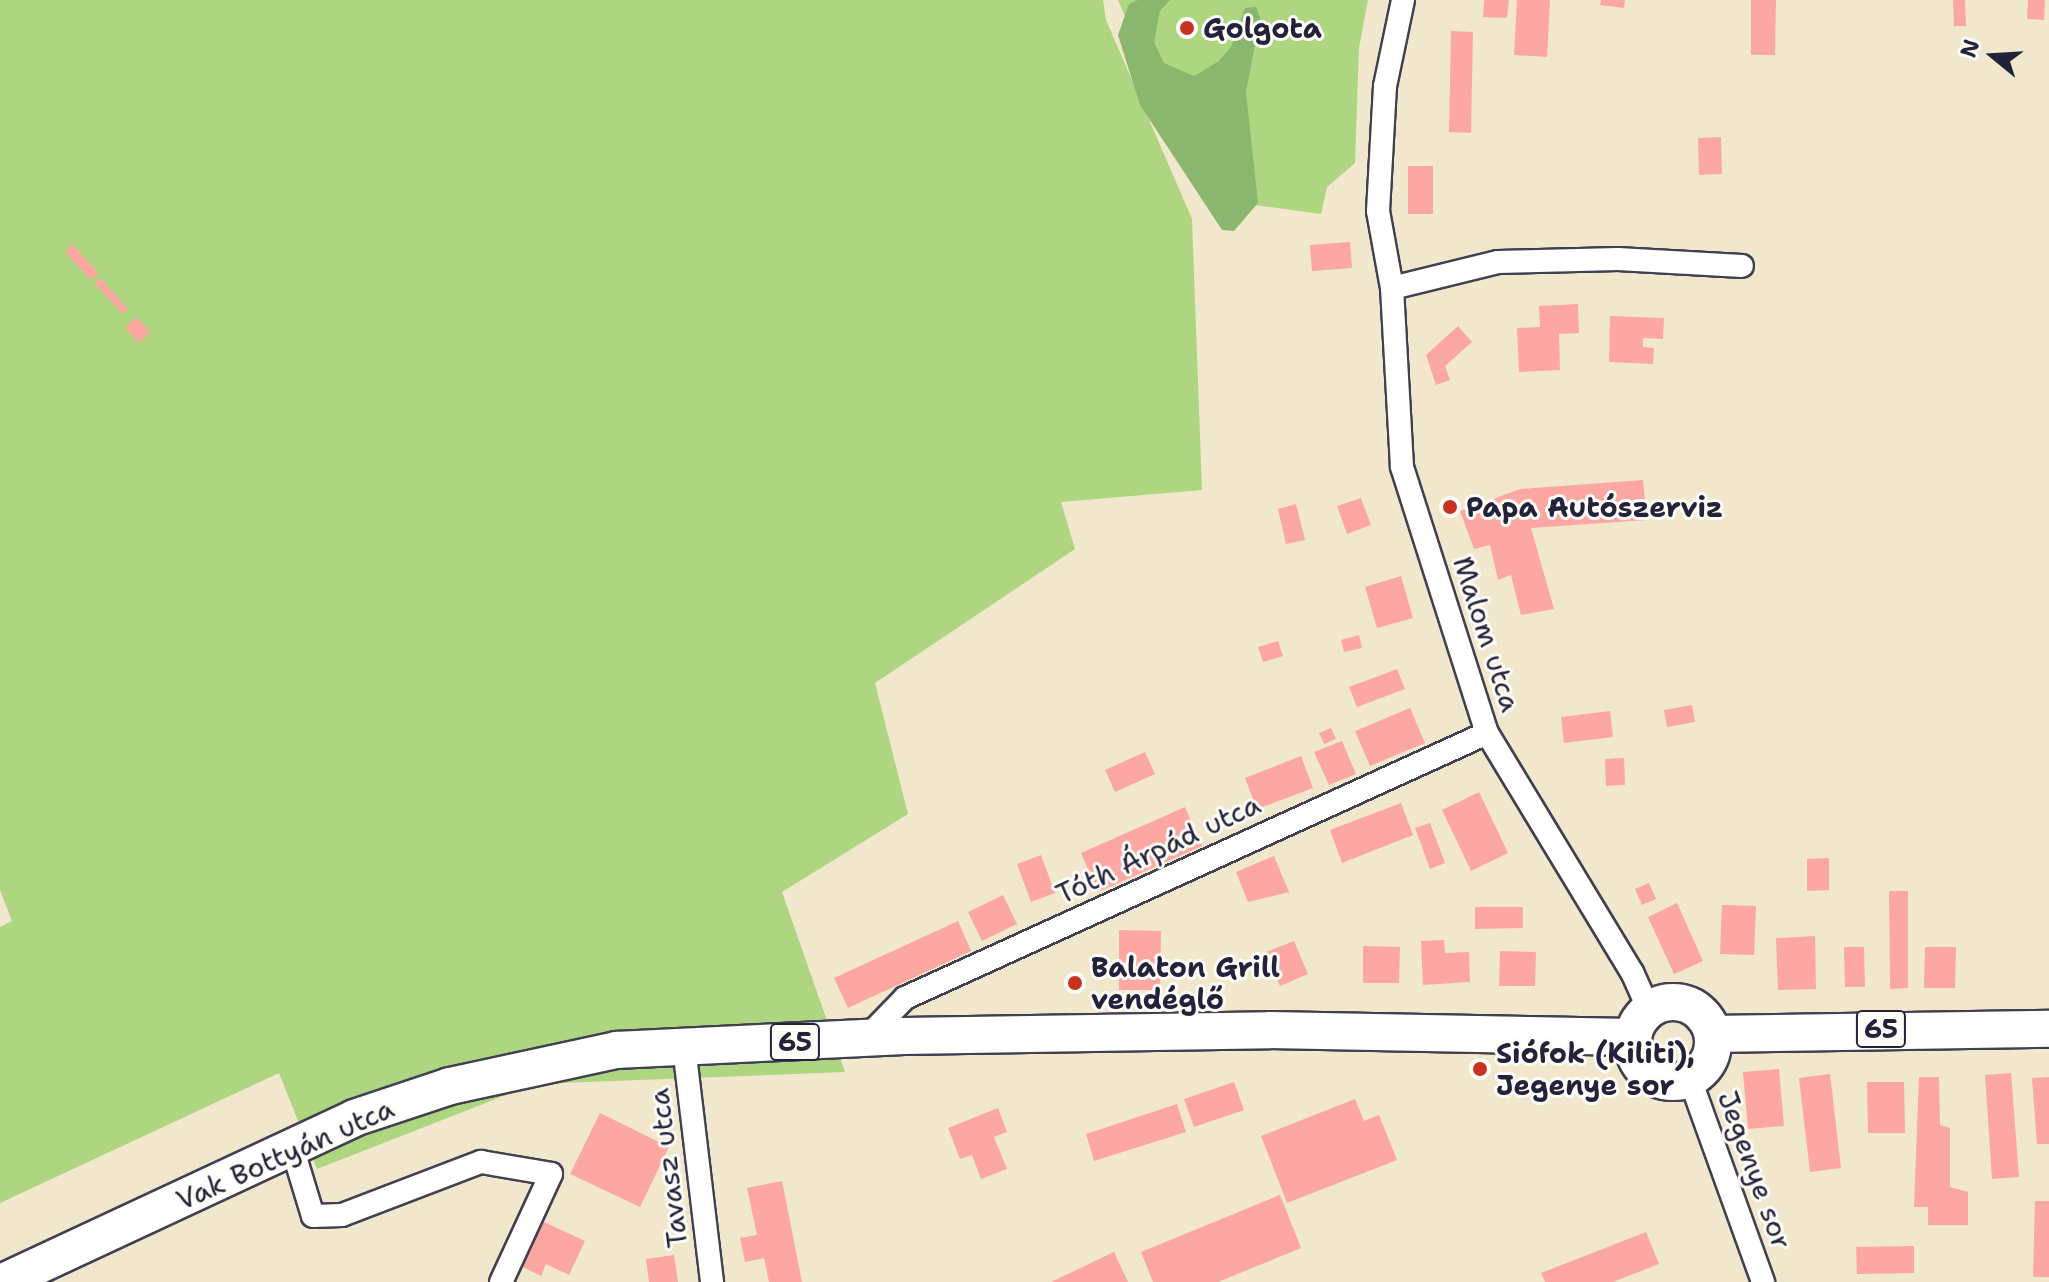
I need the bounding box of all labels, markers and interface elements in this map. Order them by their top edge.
place label: Golgota [1203,11,1322,45]
north arrow [1953,16,2033,96]
marker: Golgota [1178,19,1196,37]
text: N [1953,36,1986,61]
place label: Papa Autószerviz [1466,490,1723,524]
marker: Papa Autószerviz [1441,498,1459,516]
street label: Malom utca [1446,552,1528,716]
street label: Tóth Árpád utca [1051,787,1265,911]
place label: Balaton Grill vendéglő [1091,950,1280,1016]
marker: Balaton Grill vendéglő [1066,974,1084,992]
road number: 65 [1855,1007,1907,1051]
road number: 65 [769,1020,821,1064]
place label: Siófok (Kiliti), Jegenye sor [1496,1036,1695,1102]
marker: Siófok (Kiliti), Jegenye sor [1471,1060,1489,1078]
street label: Tavasz utca [642,1086,694,1250]
street label: Jegenye sor [1711,1086,1799,1254]
street label: Vak Bottyán utca [171,1091,399,1217]

